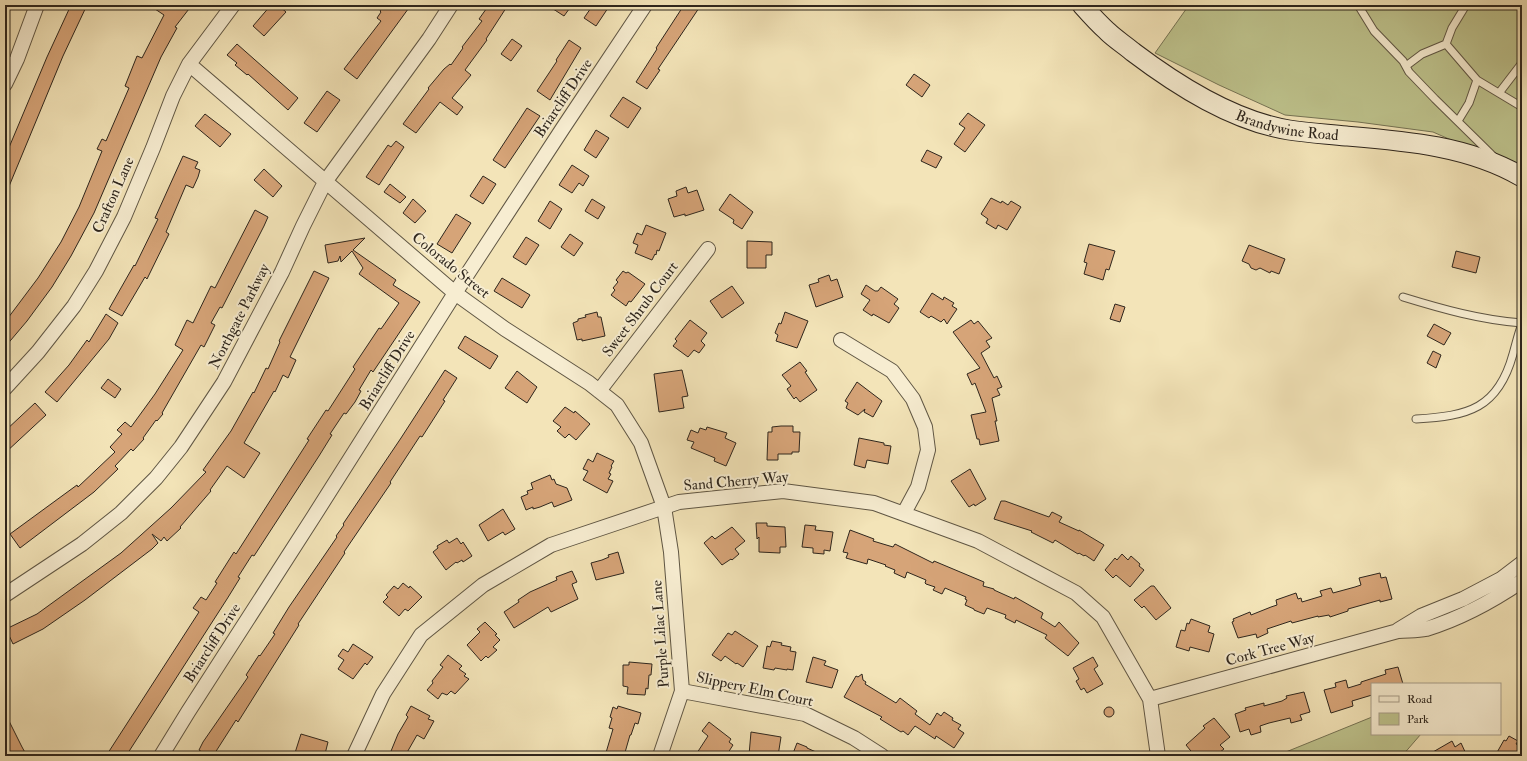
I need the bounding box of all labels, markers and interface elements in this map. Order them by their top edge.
street label: Briarcliff Drive [530,55,597,141]
street label: Brandywine Road [1233,106,1340,145]
street label: Crafton Lane [88,154,139,236]
street label: Colorado Street [408,228,494,303]
street label: Sweet Shrub Court [598,258,682,361]
street label: Northgate Parkway [205,260,274,372]
street label: Briarcliff Drive [355,327,420,414]
street label: Sand Cherry Way [683,467,790,496]
street label: Purple Lilac Lane [647,579,675,688]
street label: Briarcliff Drive [180,600,245,687]
street label: Cork Tree Way [1224,628,1317,670]
street label: Slippery Elm Court [695,668,815,712]
legend [1371,683,1501,735]
text: Road [1407,692,1432,707]
text: Park [1407,712,1429,727]

